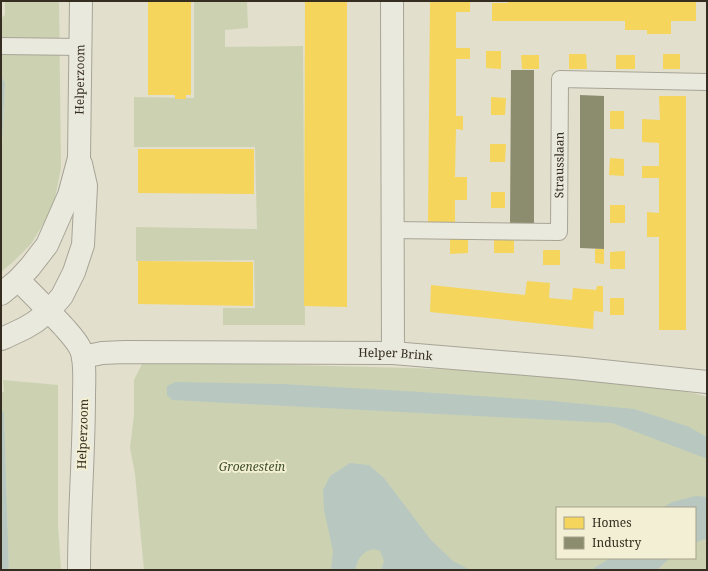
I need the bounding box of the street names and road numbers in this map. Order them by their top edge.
street label: Helperzoom [71,44,88,115]
street label: Strausslaan [550,131,568,198]
street label: Helper Brink [358,344,434,364]
street label: Helperzoom [73,398,92,469]

